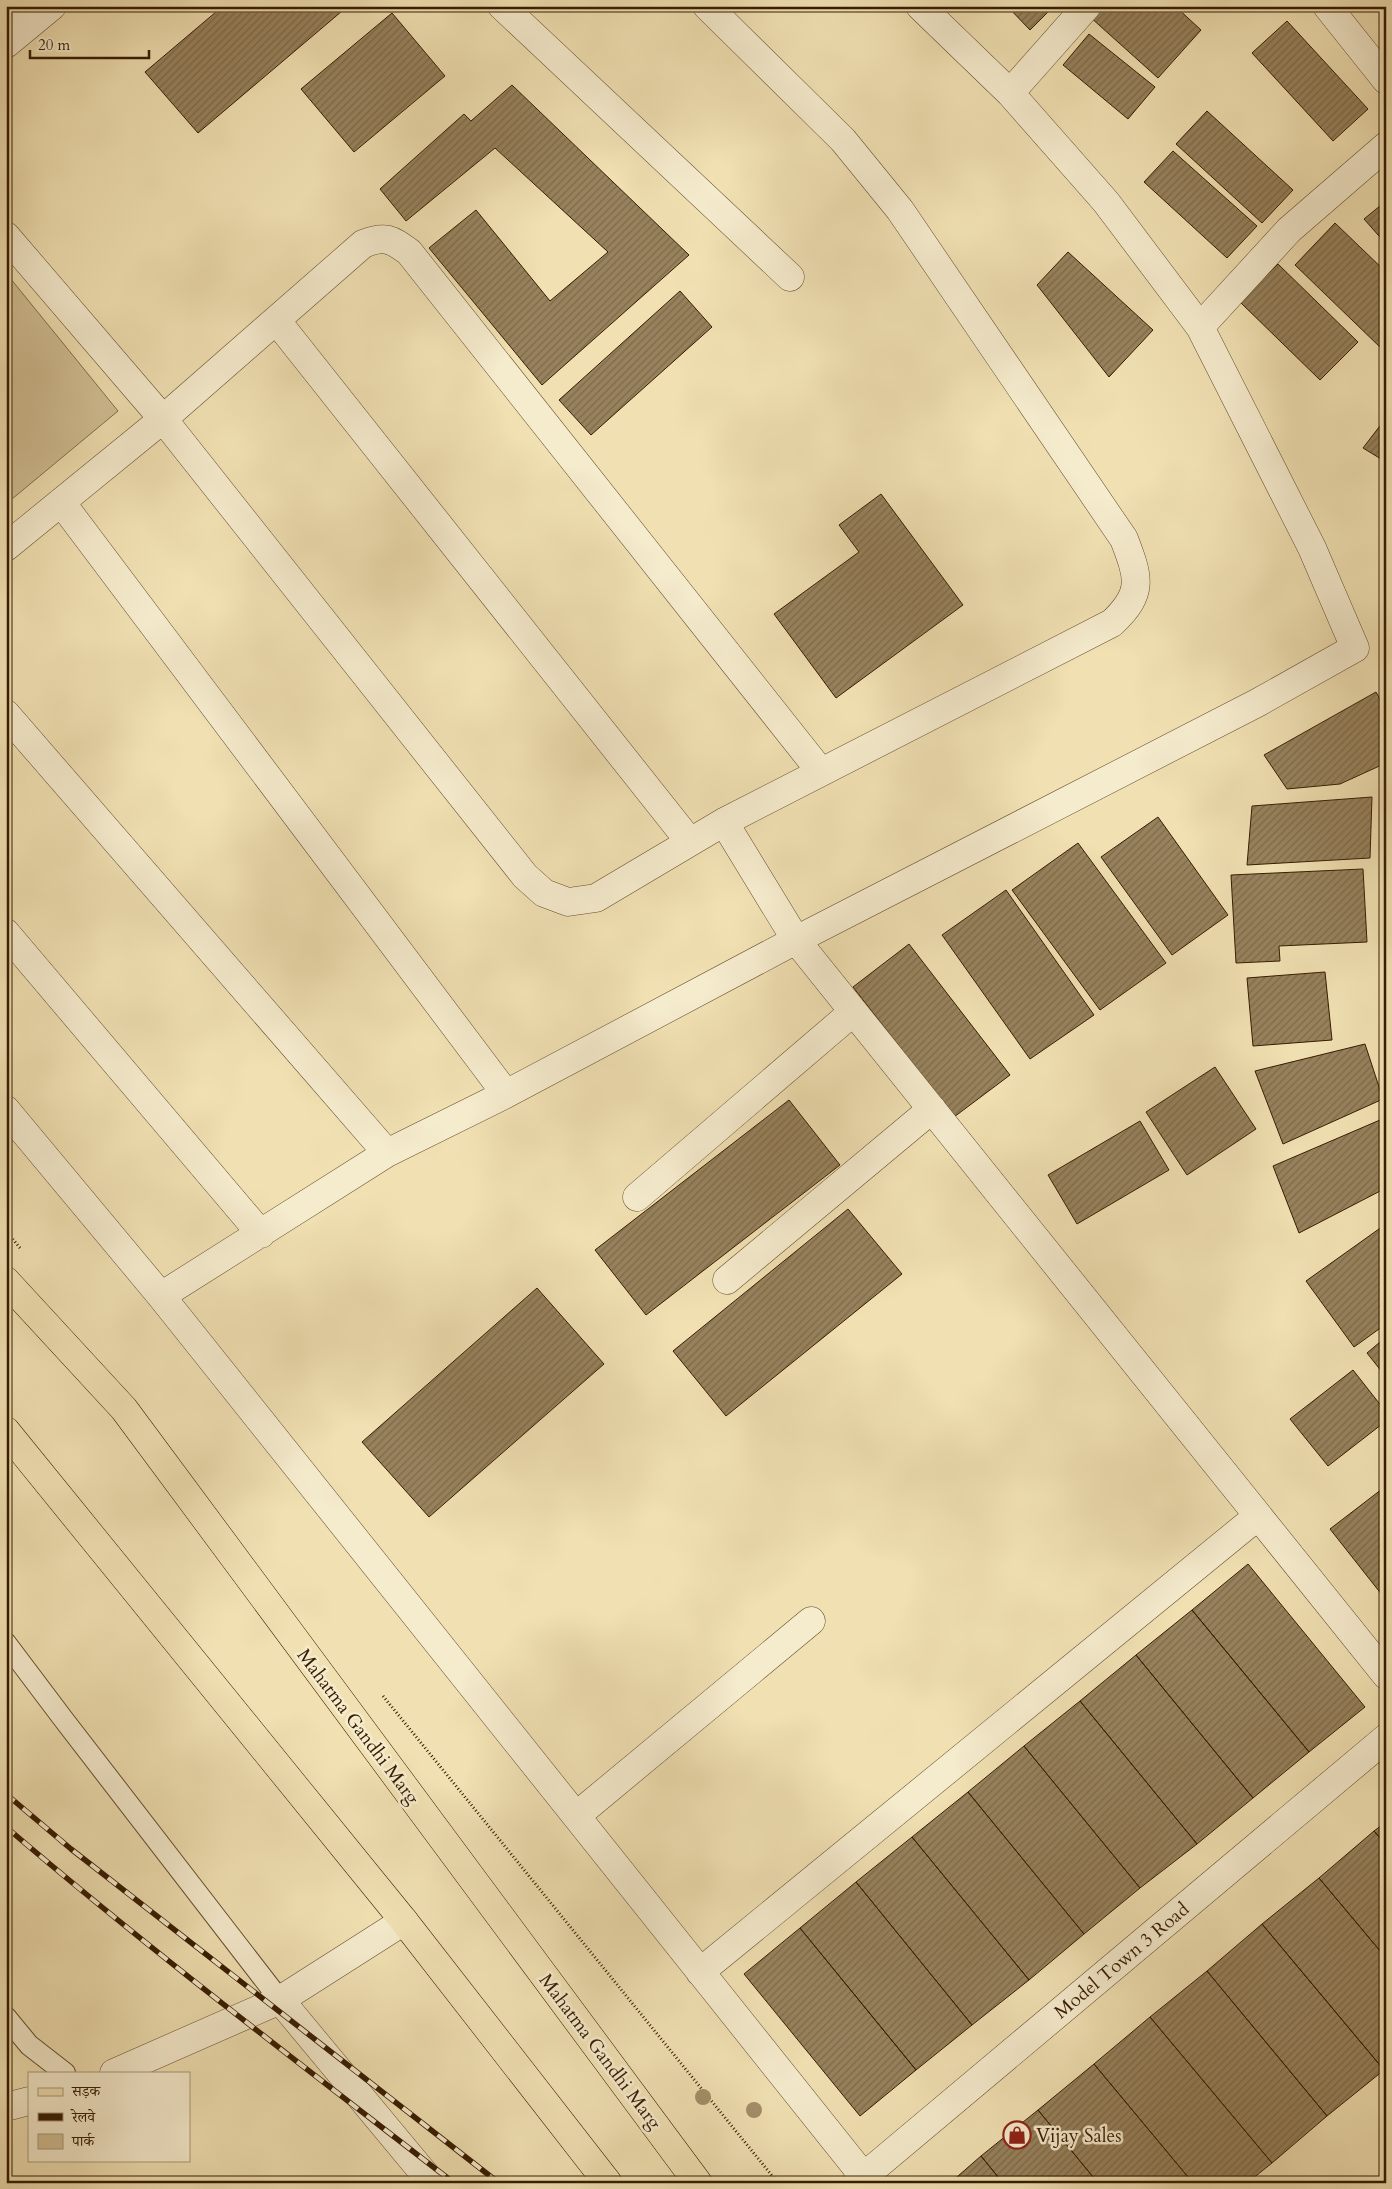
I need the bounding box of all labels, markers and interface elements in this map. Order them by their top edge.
scale bar [30,28,149,60]
text: 20 m [38,35,70,55]
street label: Mahatma Gandhi Marg [291,1643,426,1810]
street label: Model Town 3 Road [1049,1897,1195,2025]
street label: Mahatma Gandhi Marg [533,1968,668,2135]
legend [28,2072,190,2162]
text: सड़क [71,2081,101,2101]
text: रेलवे [70,2107,96,2127]
shop icon: Vijay Sales [1002,2120,1032,2150]
place label: Vijay Sales [1036,2123,1122,2149]
text: पार्क [71,2131,95,2151]

